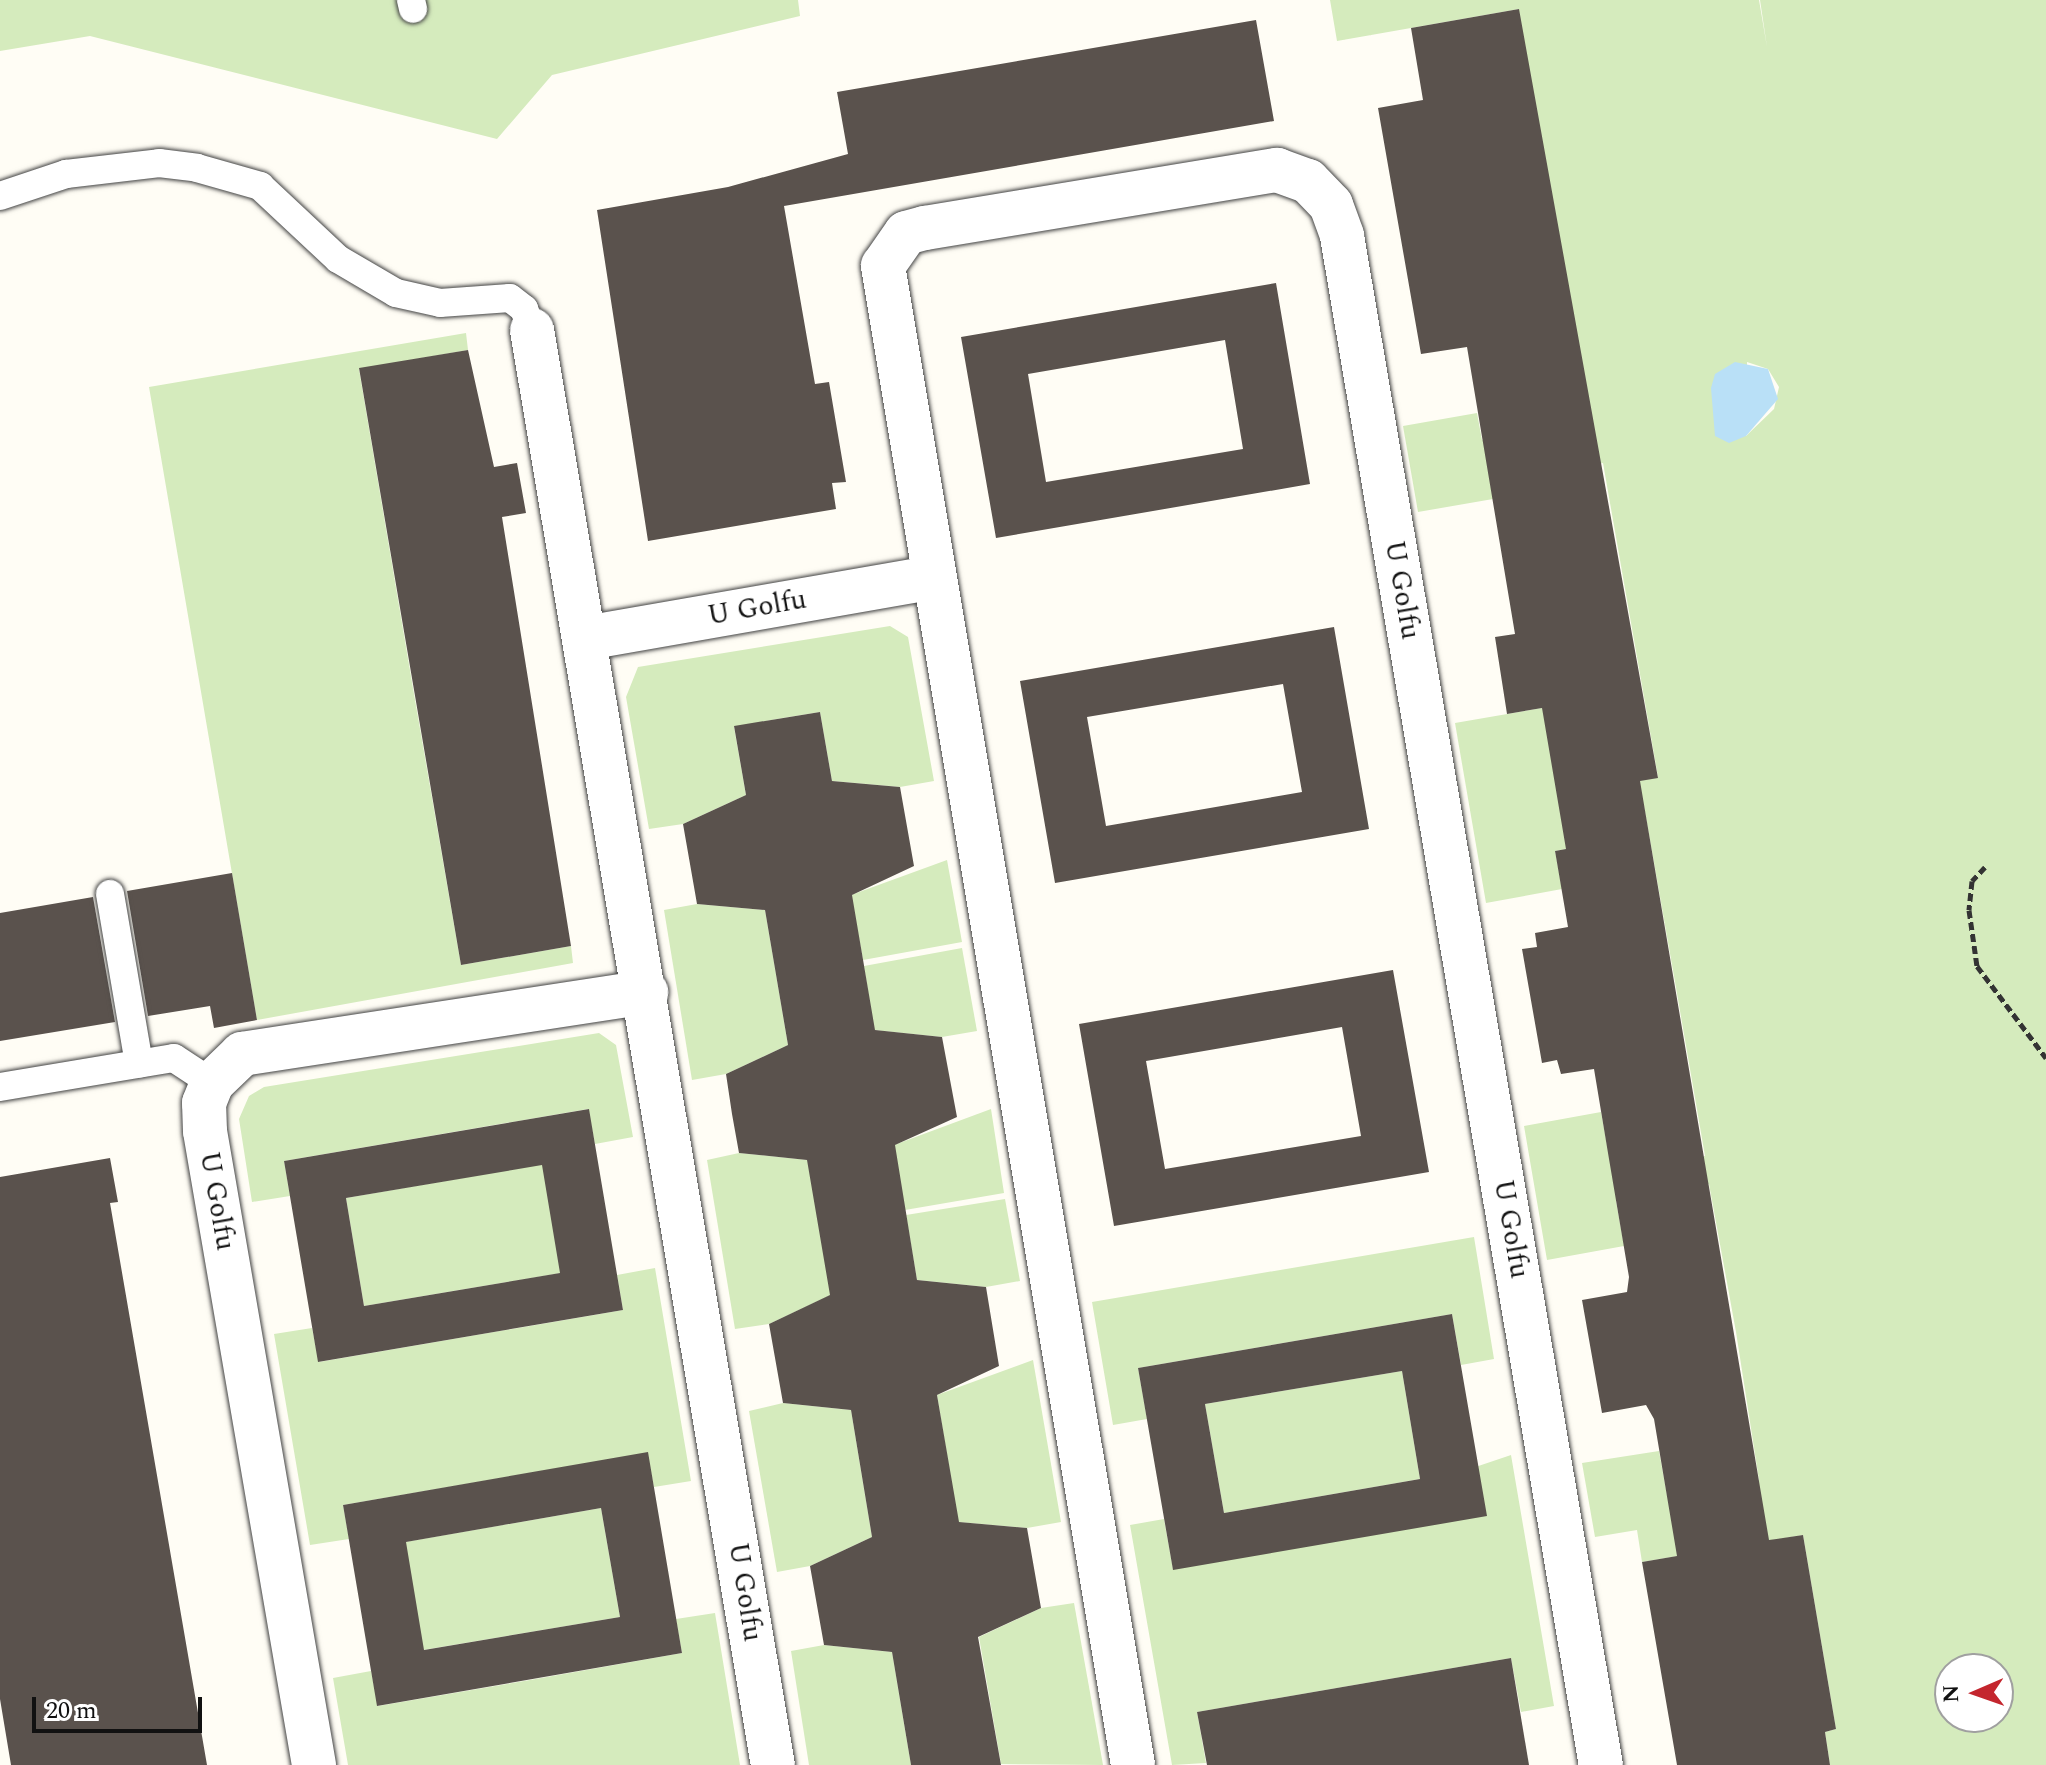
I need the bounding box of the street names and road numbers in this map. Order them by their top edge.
street label: U Golfu [1377,538,1427,642]
street label: U Golfu [705,583,809,633]
street label: U Golfu [192,1149,242,1253]
street label: U Golfu [1486,1177,1536,1281]
street label: U Golfu [721,1540,769,1644]

